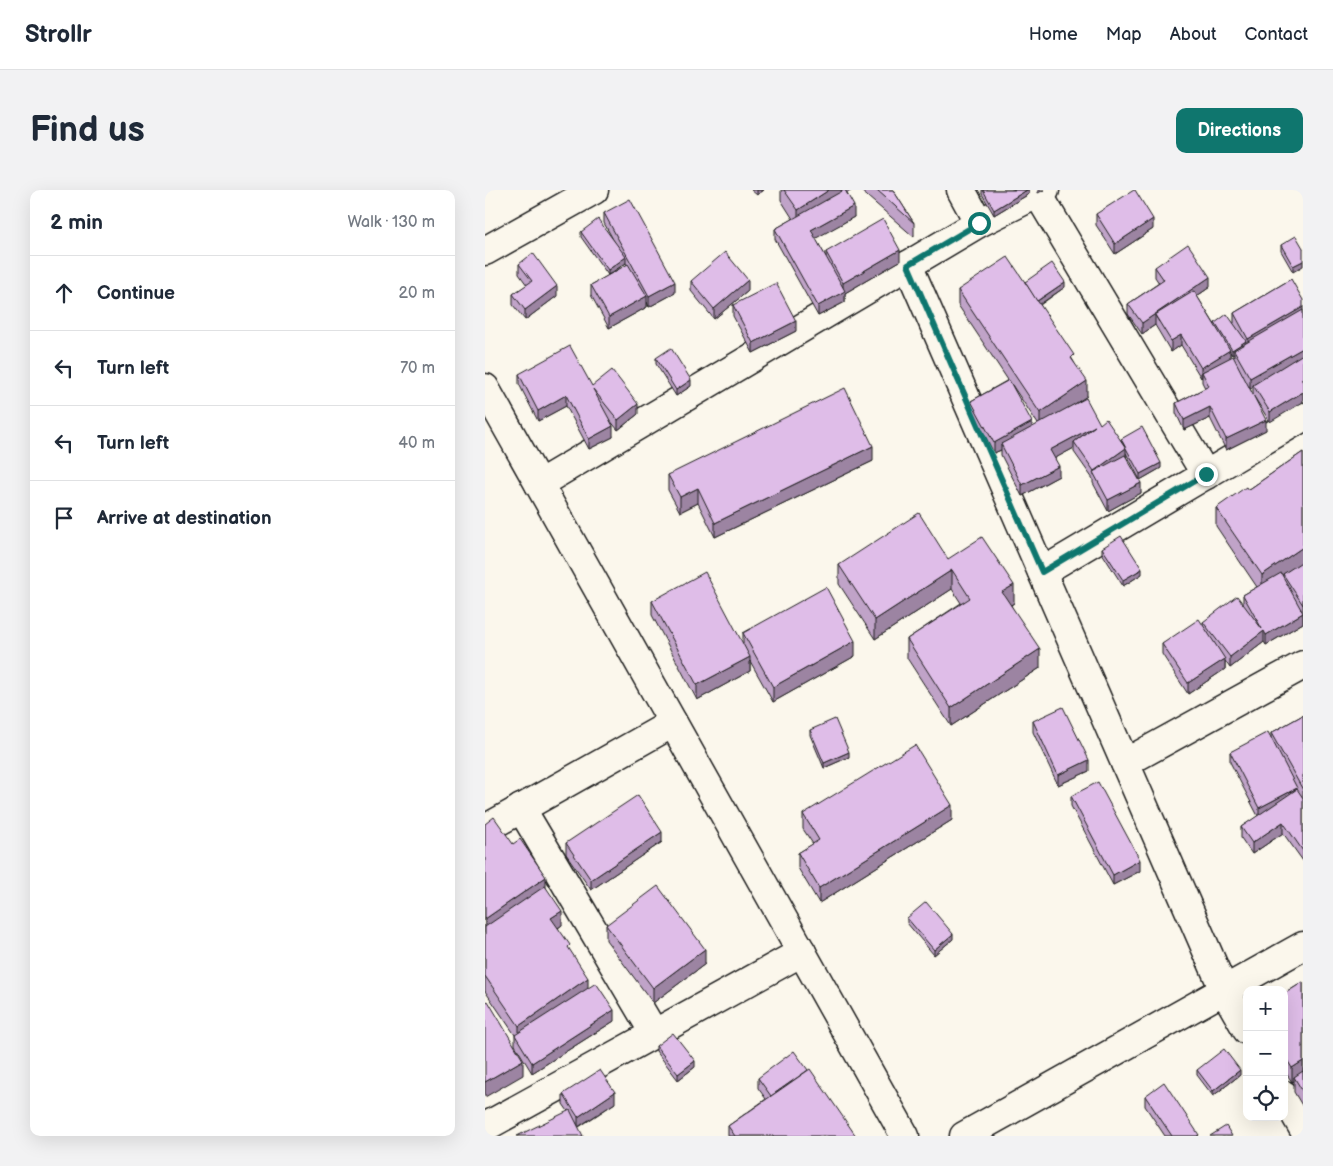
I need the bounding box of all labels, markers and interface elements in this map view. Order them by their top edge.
text: Strollr [25,20,92,49]
text: Home [1029,24,1078,45]
text: Map [1106,24,1142,45]
text: About [1170,24,1217,45]
text: Contact [1245,24,1308,45]
button: Directions [1176,108,1303,153]
text: Find us [30,109,145,152]
text: 2 min [50,210,103,235]
route start [968,212,991,235]
text: Walk · 130 m [347,213,435,232]
icon: ahead [50,279,78,307]
text: Continue [97,282,175,305]
text: 20 m [399,284,435,303]
icon: left [50,354,78,382]
text: Turn left [97,357,169,380]
text: 70 m [400,359,435,378]
icon: left [50,429,78,457]
text: Turn left [97,432,169,455]
text: 40 m [398,434,435,453]
route end [1195,463,1218,486]
icon: arrive [50,504,78,532]
text: Arrive at destination [97,507,272,530]
map controls [1243,986,1288,1121]
button: + [1243,986,1288,1031]
button: − [1243,1031,1288,1076]
button: locate [1243,1076,1288,1121]

